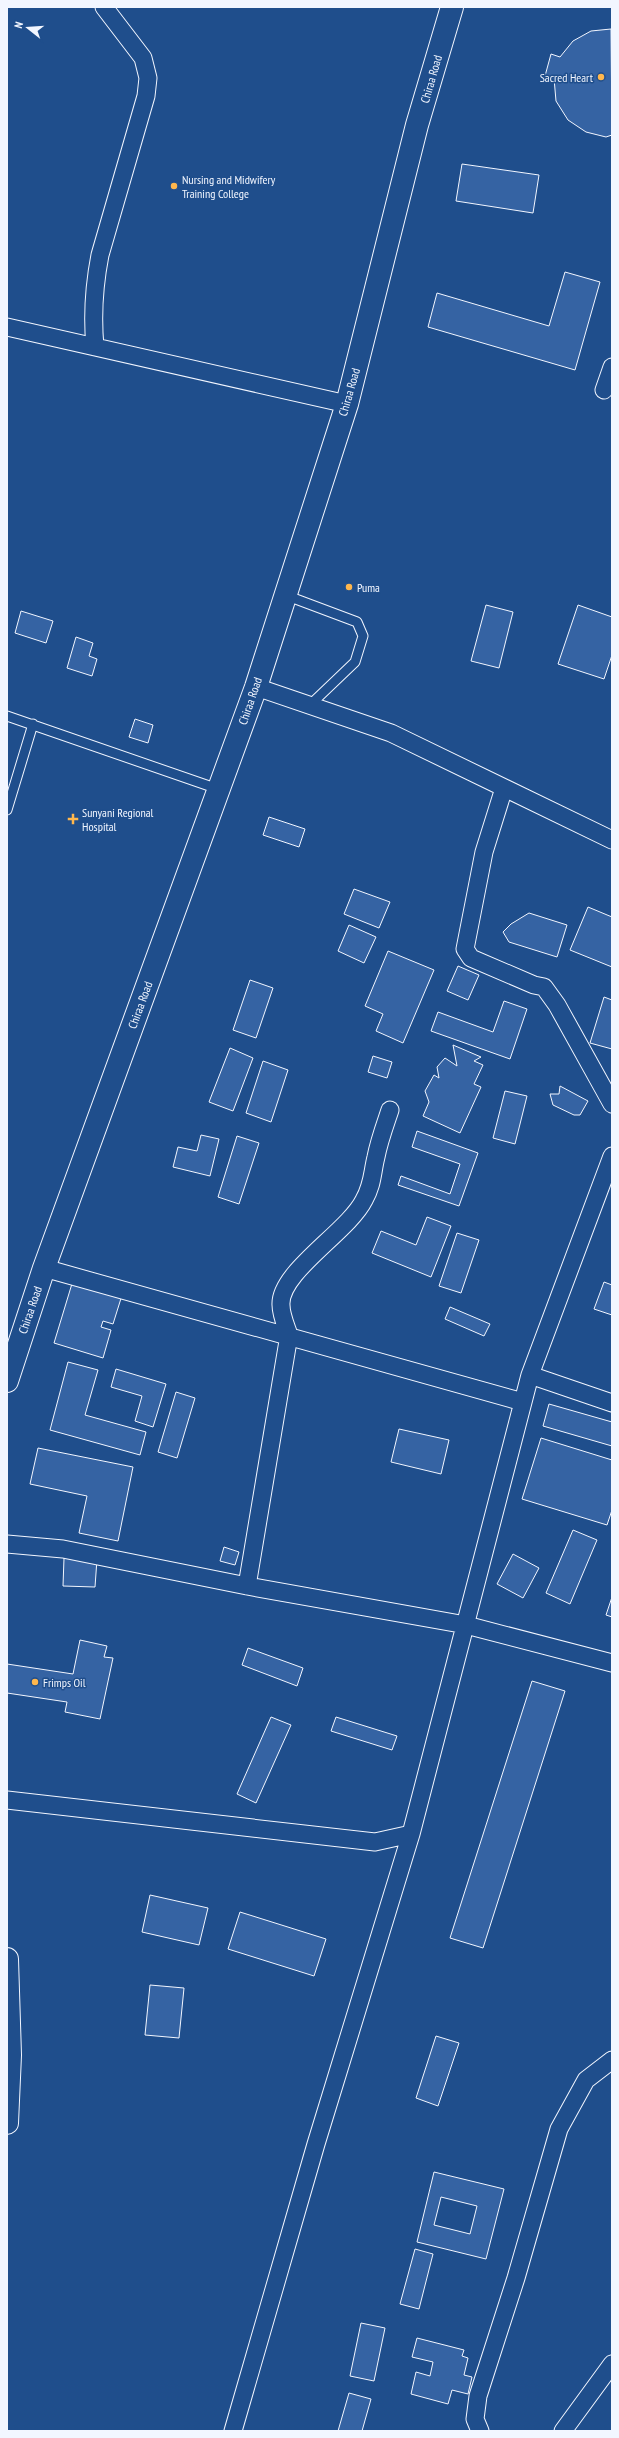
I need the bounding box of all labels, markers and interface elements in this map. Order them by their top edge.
north arrow [8,8,48,48]
text: N [11,20,26,30]
street label: Chiraa Road [417,53,445,105]
place label: Sacred Heart [540,70,594,85]
marker: Sacred Heart [596,72,606,82]
place label: Nursing and Midwifery Training College [182,172,276,201]
marker: Nursing and Midwifery Training College [169,181,179,191]
street label: Chiraa Road [335,366,363,418]
place label: Puma [357,580,380,595]
marker: Puma [344,582,354,592]
street label: Chiraa Road [235,675,265,727]
place label: Sunyani Regional Hospital [82,805,154,834]
marker: Sunyani Regional Hospital [67,813,79,825]
street label: Chiraa Road [125,979,155,1031]
street label: Chiraa Road [15,1284,45,1336]
place label: Frimps Oil [43,1675,86,1690]
marker: Frimps Oil [30,1677,40,1687]

